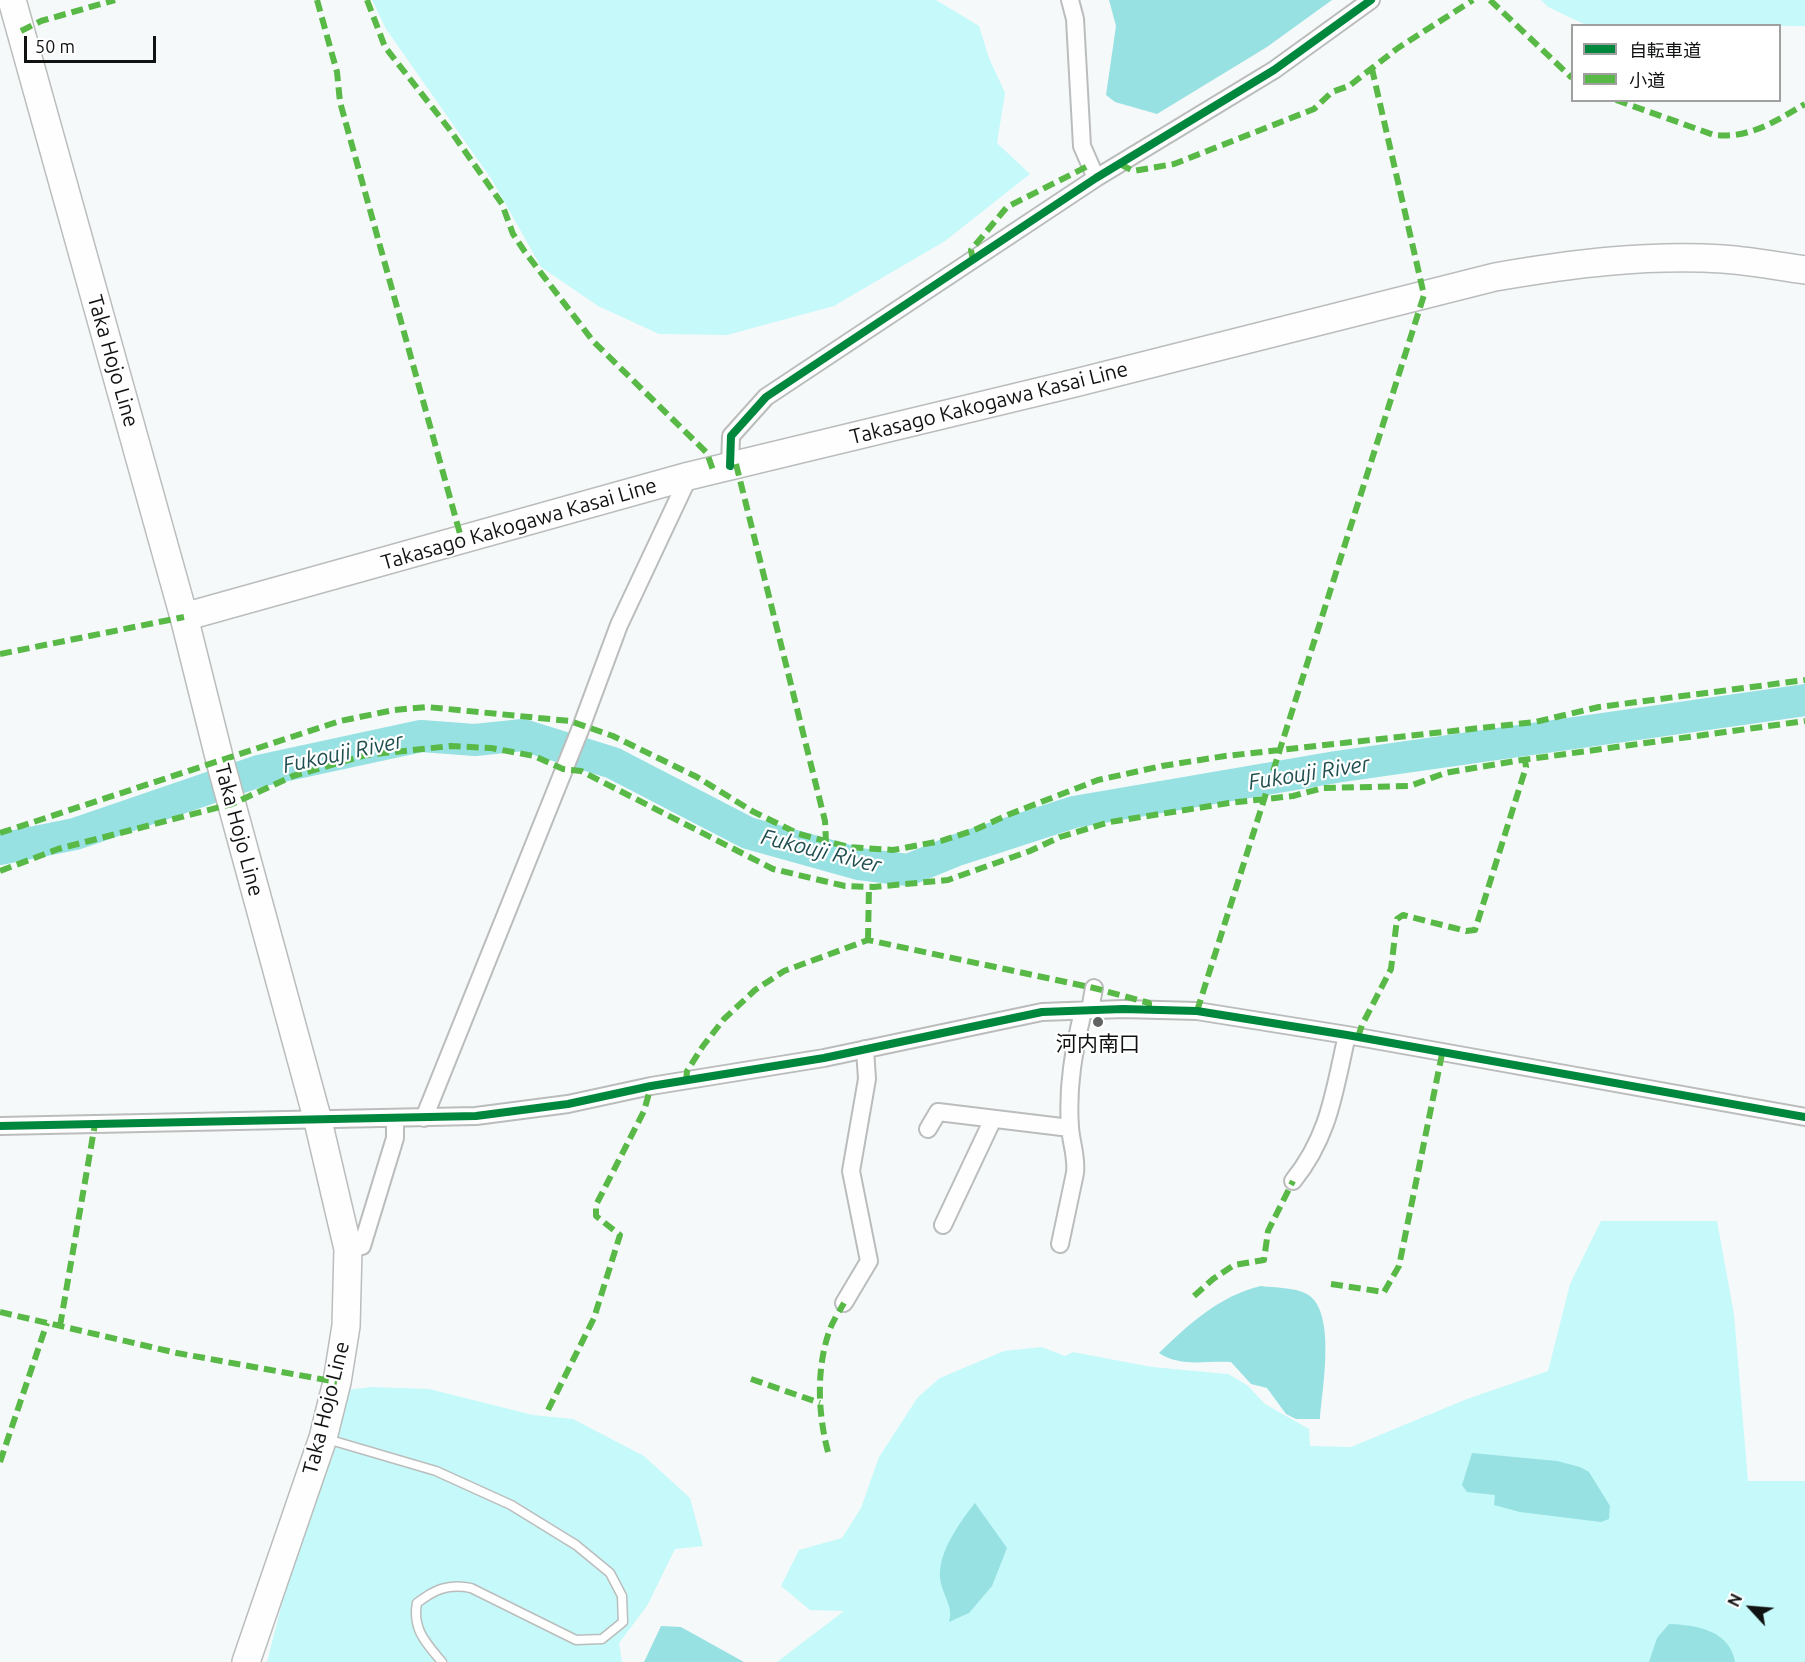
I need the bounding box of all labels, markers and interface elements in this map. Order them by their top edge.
scale bar [27,24,159,62]
legend [1571,24,1781,102]
text: 50 m [35,36,75,56]
text: 自転車道 [1629,40,1701,60]
text: 小道 [1629,70,1665,90]
street label: Taka Hojo Line [82,292,144,430]
street label: Takasago Kakogawa Kasai Line [847,356,1131,450]
street label: Takasago Kakogawa Kasai Line [378,473,660,575]
water label: Fukouji River [280,727,406,779]
water label: Fukouji River [1246,750,1372,796]
street label: Taka Hojo Line [209,761,269,899]
water label: Fukouji River [758,823,884,879]
marker: 河内南口 [1091,1015,1105,1029]
place label: 河内南口 [1056,1031,1140,1057]
street label: Taka Hojo Line [297,1339,355,1477]
north arrow [1721,1578,1781,1638]
text: N [1724,1591,1746,1609]

